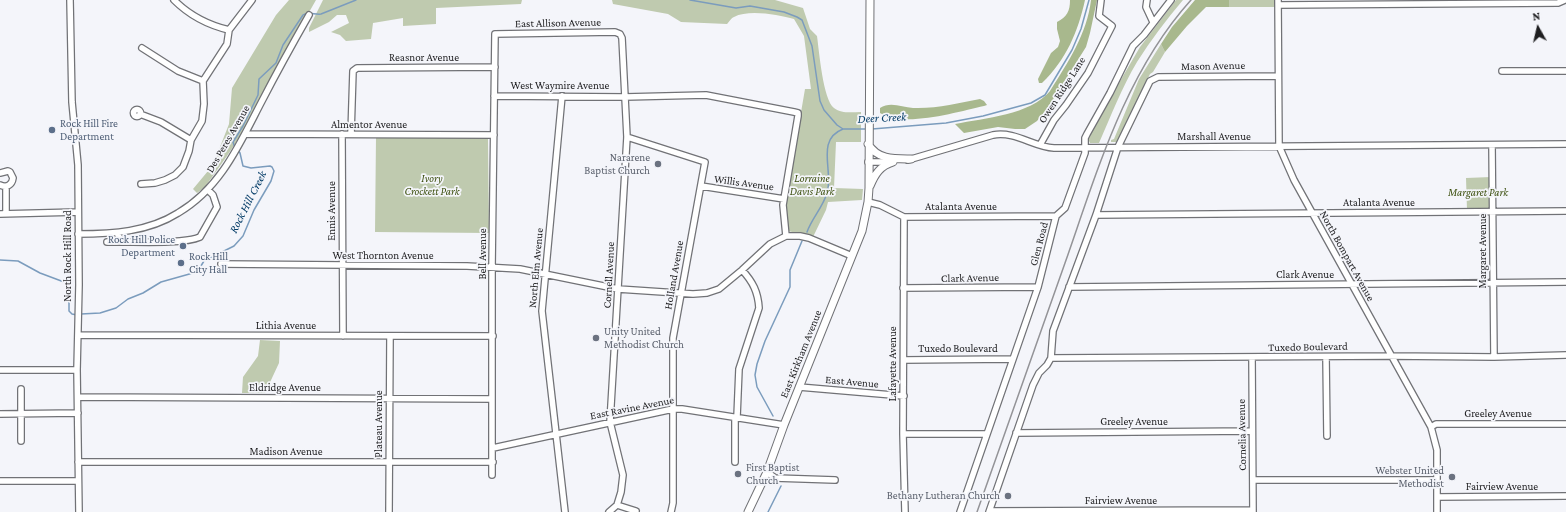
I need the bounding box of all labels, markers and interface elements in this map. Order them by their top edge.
north arrow [1518,8,1558,48]
text: N [1532,10,1541,23]
street label: East Allison Avenue [515,16,601,30]
street label: Reasnor Avenue [389,51,459,65]
street label: Owen Ridge Lane [1036,54,1088,126]
street label: Mason Avenue [1181,59,1245,73]
street label: West Waymire Avenue [511,79,609,93]
street label: Des Peres Avenue [203,103,253,175]
water label: Deer Creek [857,110,907,126]
place label: Rock Hill Fire Department [60,117,118,143]
street label: Almentor Avenue [331,118,407,132]
marker: Rock Hill Fire Department [47,125,57,135]
street label: Marshall Avenue [1177,130,1251,144]
place label: Nararene Baptist Church [584,151,650,177]
marker: Nararene Baptist Church [653,159,663,169]
water label: Rock Hill Creek [226,168,270,236]
park label: Ivory Crockett Park [404,172,460,198]
street label: Willis Avenue [713,172,775,194]
park label: Lorraine Davis Park [790,172,834,198]
street label: Ennis Avenue [325,181,339,241]
park label: Margaret Park [1448,186,1508,200]
street label: Atalanta Avenue [1343,196,1415,210]
street label: Atalanta Avenue [925,200,997,214]
street label: North Bompart Avenue [1317,208,1377,304]
street label: North Rock Hill Road [61,210,75,302]
street label: Margaret Avenue [1476,214,1490,288]
street label: Glen Road [1027,221,1051,267]
street label: North Elm Avenue [526,227,546,309]
street label: Bell Avenue [476,228,490,280]
place label: Rock Hill Police Department [108,233,175,259]
street label: Holland Avenue [661,240,687,310]
marker: Rock Hill Police Department [178,241,188,251]
street label: Cornell Avenue [601,241,617,309]
street label: West Thornton Avenue [332,249,434,263]
place label: Rock Hill City Hall [189,250,228,276]
marker: Rock Hill City Hall [176,258,186,268]
street label: Clark Avenue [1276,268,1334,282]
street label: Clark Avenue [941,271,999,285]
street label: East Kirkham Avenue [777,308,825,400]
street label: Lithia Avenue [256,319,316,333]
place label: Unity United Methodist Church [604,325,684,351]
street label: Lafayette Avenue [886,326,900,402]
marker: Unity United Methodist Church [591,333,601,343]
street label: Tuxedo Boulevard [1268,340,1348,354]
street label: Tuxedo Boulevard [918,342,998,356]
street label: East Avenue [825,373,879,391]
street label: Eldridge Avenue [249,381,321,395]
street label: Plateau Avenue [372,390,386,458]
street label: East Ravine Avenue [589,393,675,423]
street label: Cornelia Avenue [1235,399,1249,471]
street label: Greeley Avenue [1464,407,1532,421]
street label: Greeley Avenue [1100,415,1168,429]
street label: Madison Avenue [249,445,323,459]
place label: First Baptist Church [746,461,799,487]
place label: Webster United Methodist [1375,464,1444,490]
marker: First Baptist Church [733,469,743,479]
marker: Webster United Methodist [1447,472,1457,482]
street label: Fairview Avenue [1466,480,1538,494]
place label: Bethany Lutheran Church [887,489,1000,503]
marker: Bethany Lutheran Church [1003,491,1013,501]
street label: Fairview Avenue [1085,494,1157,508]

